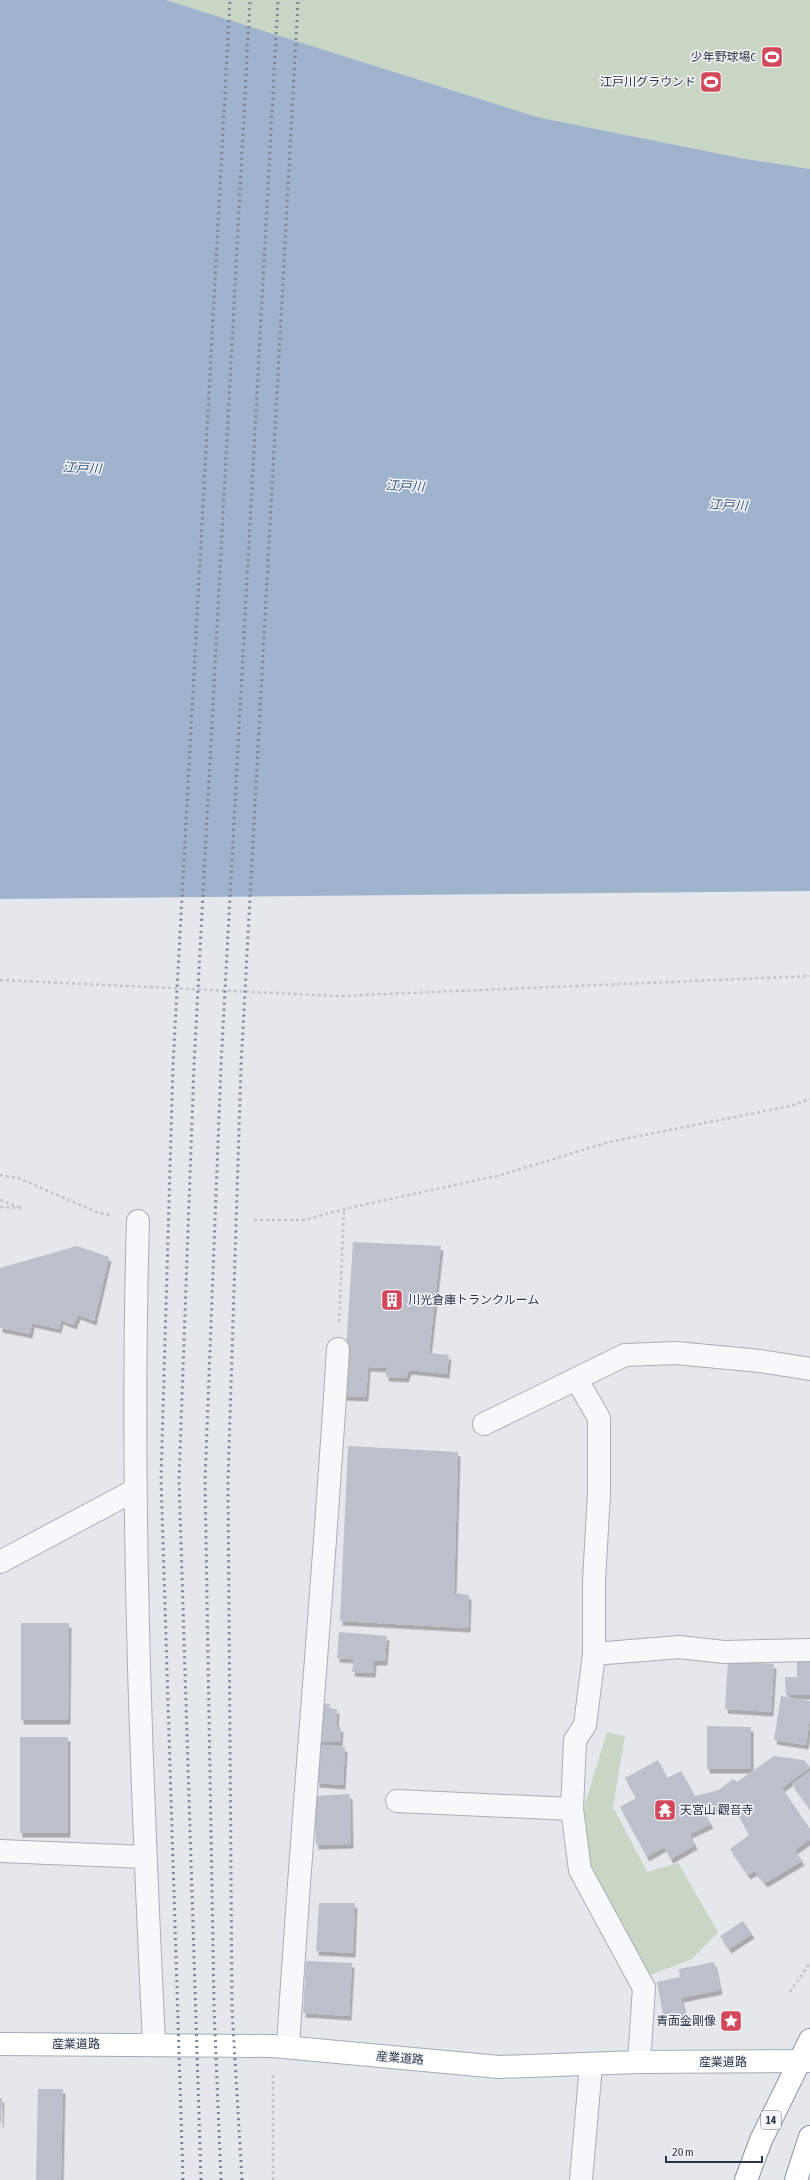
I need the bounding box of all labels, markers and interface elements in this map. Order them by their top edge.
sports icon: 少年野球場C [759,44,785,70]
place label: 少年野球場C [691,50,757,64]
sports icon: 江戸川グラウンド [698,69,724,95]
place label: 江戸川グラウンド [600,75,696,89]
water label: 江戸川 [62,459,104,477]
water label: 江戸川 [385,477,427,495]
water label: 江戸川 [708,496,750,514]
building icon: 川光倉庫トランクルーム [379,1287,405,1313]
place label: 川光倉庫トランクルーム [408,1293,539,1307]
temple icon: 天宮山 觀音寺 [652,1797,678,1823]
place label: 天宮山 觀音寺 [680,1803,754,1817]
place icon: 青面金剛像 [718,2008,744,2034]
place label: 青面金剛像 [656,2014,716,2028]
street label: 産業道路 [52,2037,100,2051]
street label: 産業道路 [375,2049,425,2067]
street label: 産業道路 [699,2055,747,2069]
road number: 14 [761,2111,781,2129]
scale bar [666,2138,762,2164]
text: 20 m [672,2145,694,2159]

